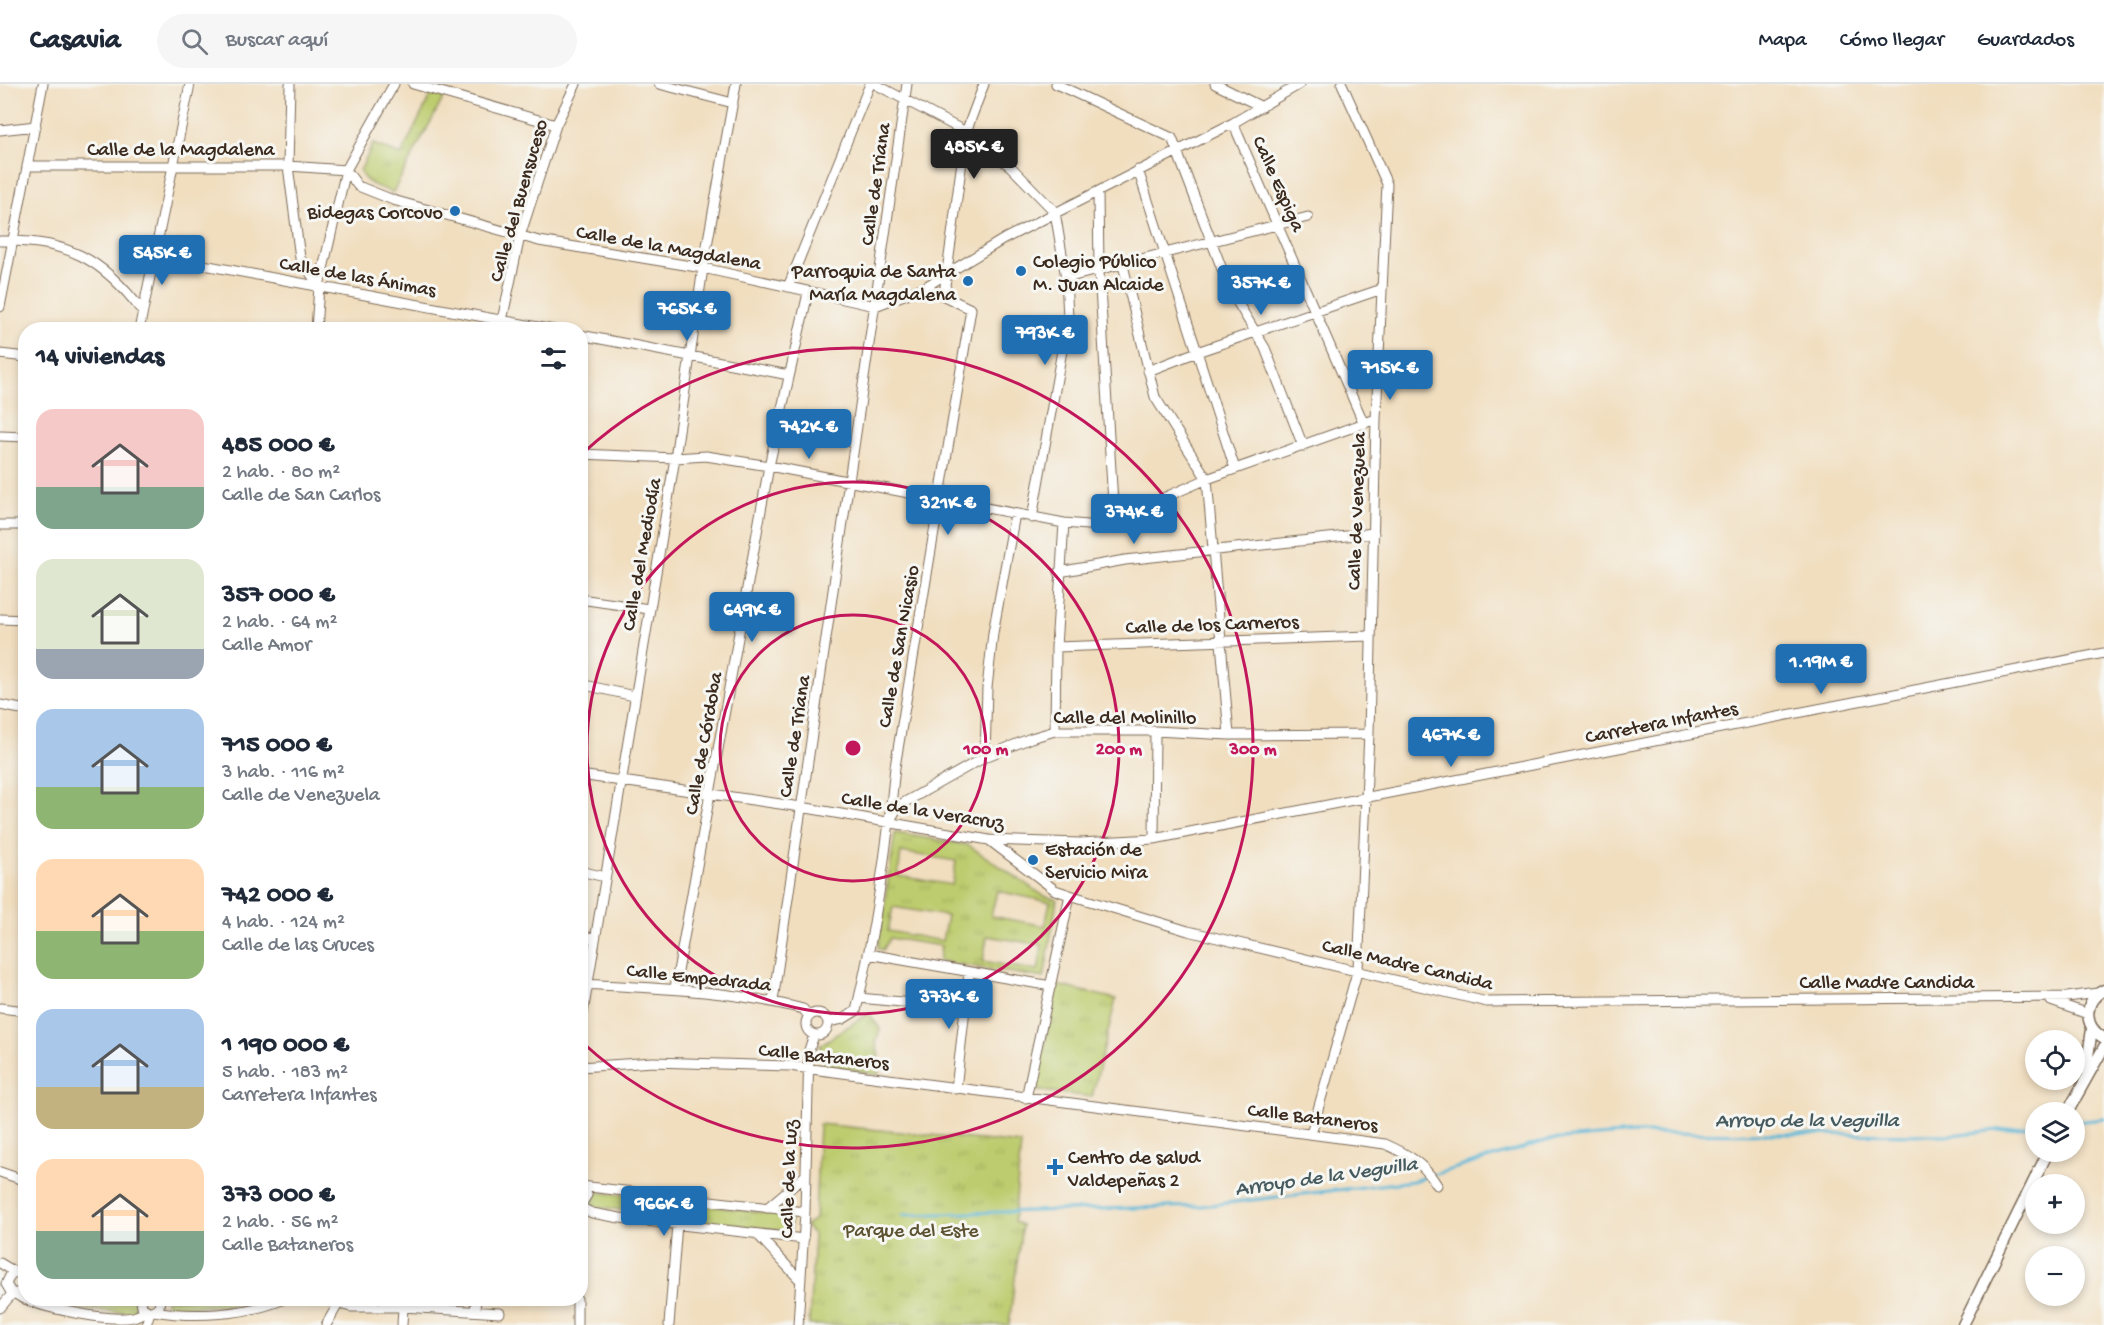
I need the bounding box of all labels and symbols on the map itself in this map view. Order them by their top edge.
street label: Calle del Buensuceso [486,117,555,285]
street label: Calle de Triana [857,121,898,247]
pin: 485K € [925,129,1023,180]
street label: Calle Espiga [1245,133,1308,237]
street label: Calle de la Magdalena [87,140,276,163]
place label: Bidegas Corcovo [306,203,443,226]
marker: Bidegas Corcovo [448,204,462,218]
street label: Calle de la Magdalena [574,222,764,277]
pin: 545K € [113,235,211,286]
street label: Calle de las Ánimas [277,251,438,304]
place label: Colegio Público M. Juan Alcaide [1033,252,1164,298]
place label: Parroquia de Santa María Magdalena [791,262,957,308]
marker: Colegio Público M. Juan Alcaide [1014,264,1028,278]
pin: 357K € [1212,265,1310,316]
marker: Parroquia de Santa María Magdalena [961,274,975,288]
pin: 765K € [638,291,736,342]
pin: 793K € [996,315,1094,366]
pin: 715K € [1341,350,1439,401]
pin: 742K € [760,409,858,460]
street label: Calle de Venezuela [1344,431,1373,590]
street label: Calle del Mediodía [619,476,668,633]
pin: 321K € [899,485,997,536]
pin: 374K € [1085,494,1183,545]
street label: Calle de San Nicasio [875,564,926,730]
pin: 649K € [703,592,801,643]
street label: Calle de los Carneros [1125,612,1300,641]
pin: 1.19M € [1766,644,1876,695]
street label: Calle de Córdoba [682,670,729,817]
street label: Calle de Triana [775,673,818,799]
street label: Carretera Infantes [1584,698,1740,750]
street label: Calle del Molinillo [1053,708,1197,731]
pin: 467K € [1402,717,1500,768]
centre of rings [843,738,863,758]
text: 100 m [963,740,1009,761]
text: 200 m [1096,740,1142,761]
text: 300 m [1229,740,1277,761]
street label: Calle de la Veracruz [839,788,1007,837]
place label: Estación de Servicio Mira [1045,840,1148,886]
marker: Estación de Servicio Mira [1026,853,1040,867]
street label: Calle Madre Candida [1319,936,1496,997]
street label: Calle Empedrada [625,960,773,999]
street label: Calle Madre Candida [1800,973,1975,996]
pin: 373K € [900,979,998,1030]
street label: Calle Bataneros [757,1040,891,1077]
street label: Calle Bataneros [1246,1100,1380,1139]
water label: Arroyo de la Veguilla [1715,1110,1900,1135]
street label: Calle de la Luz [777,1118,804,1239]
place label: Centro de salud Valdepeñas 2 [1067,1148,1202,1194]
water label: Arroyo de la Veguilla [1234,1153,1420,1204]
marker: Centro de salud Valdepeñas 2 [1046,1158,1064,1176]
pin: 966K € [615,1186,713,1237]
park label: Parque del Este [842,1221,979,1244]

